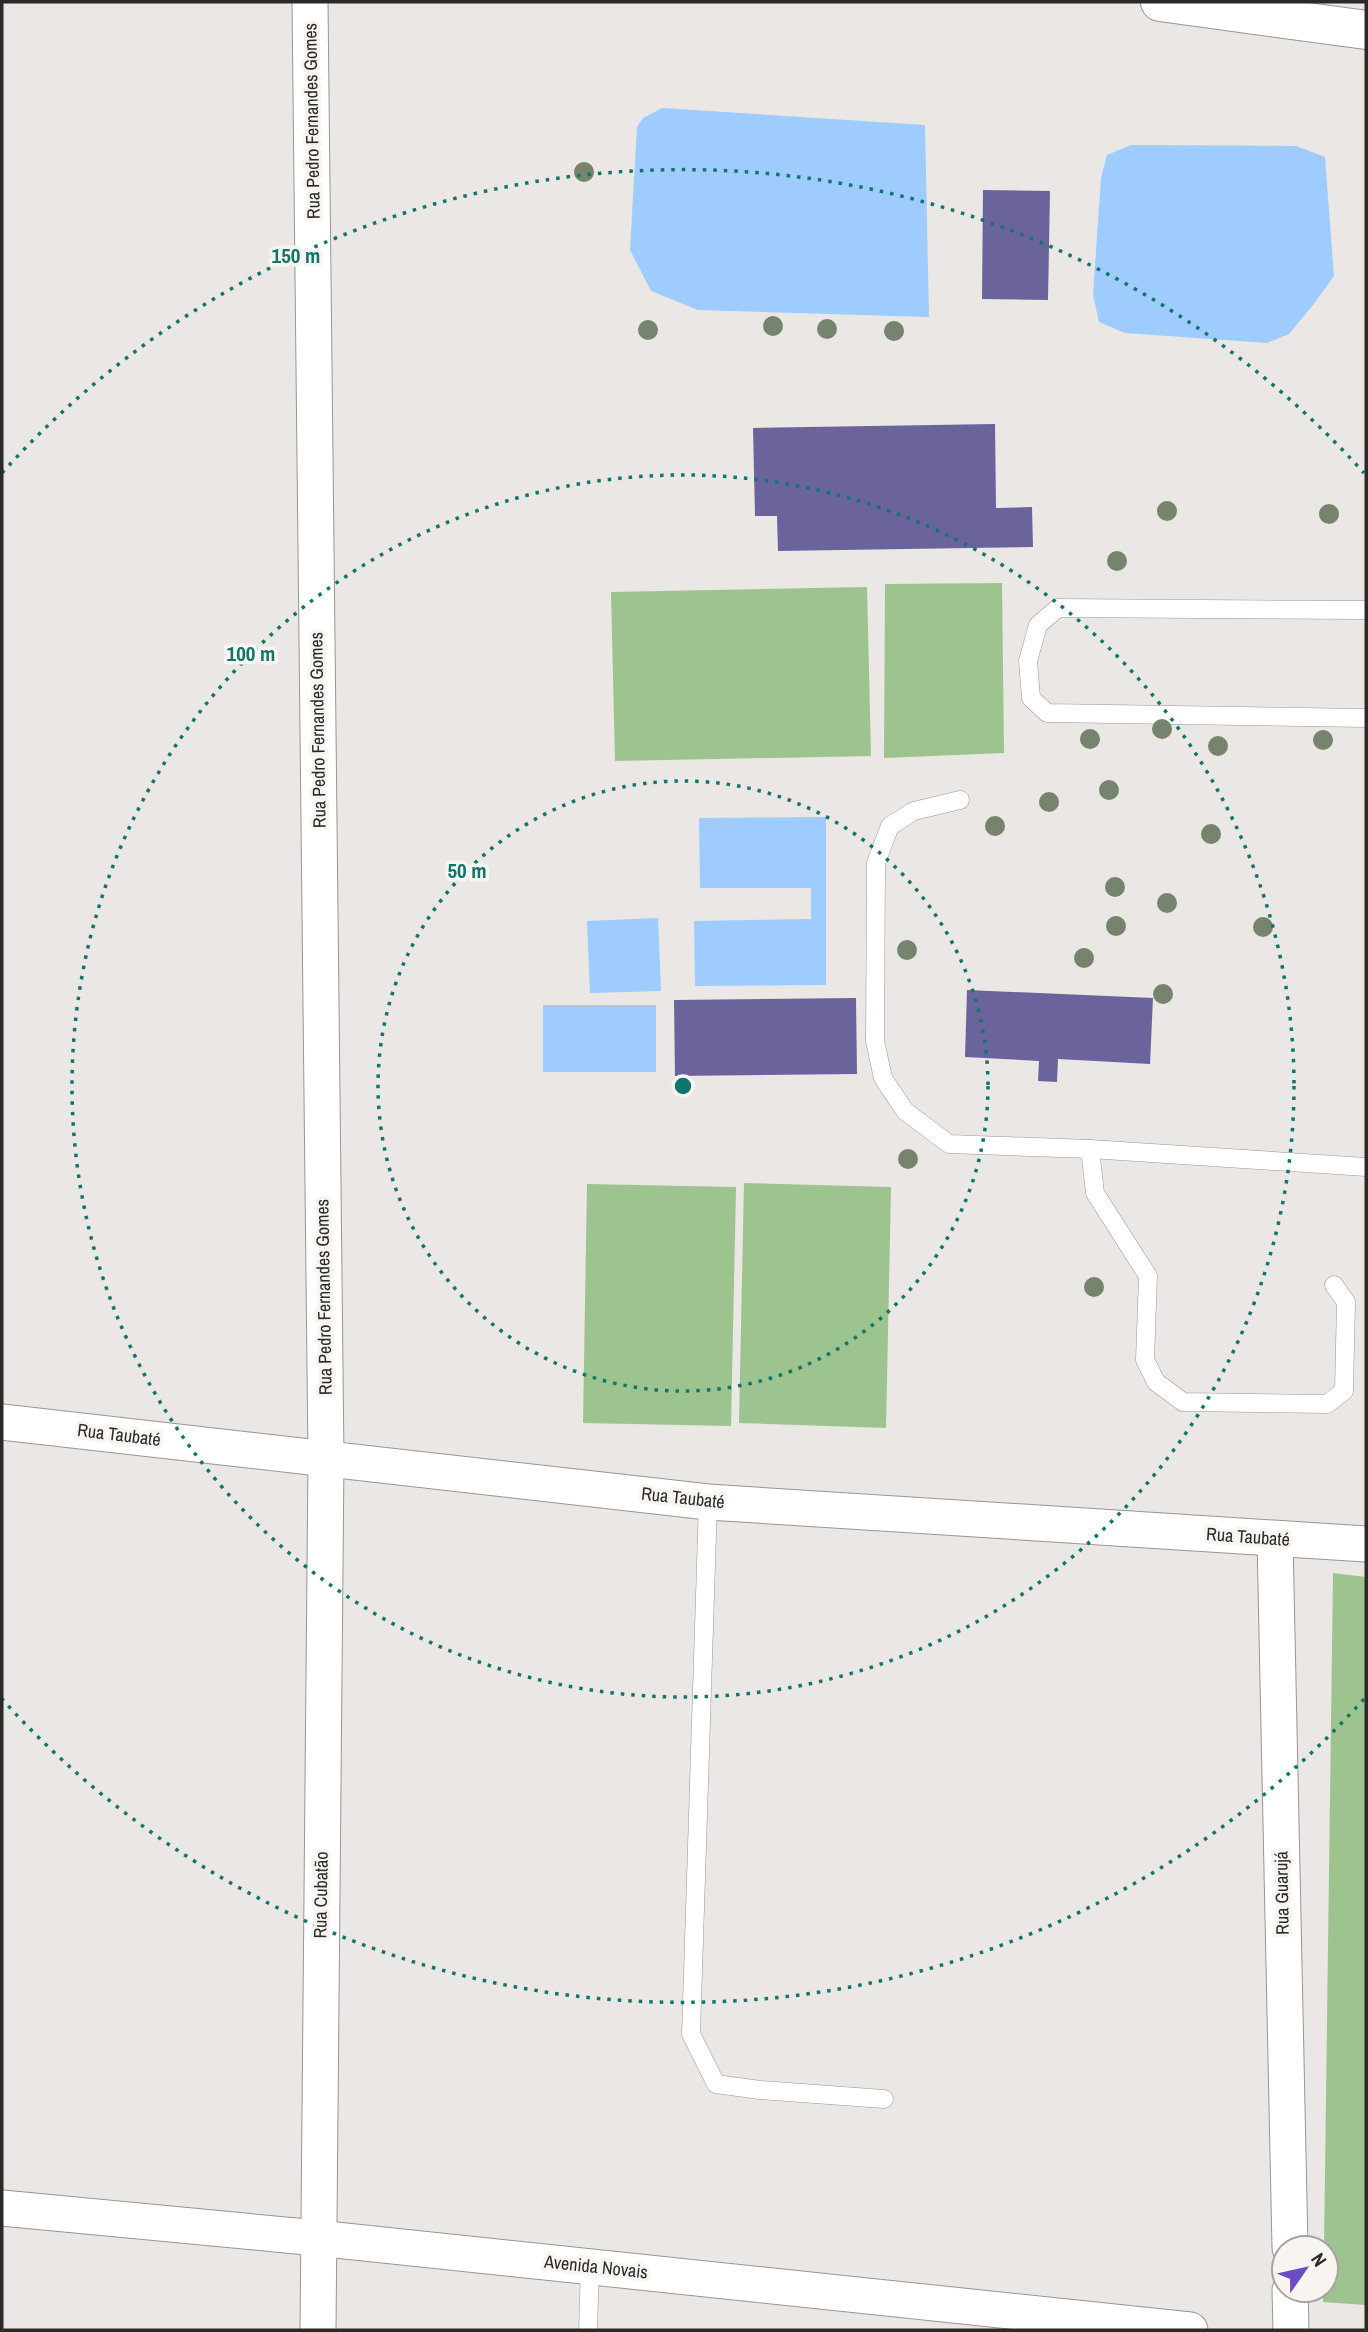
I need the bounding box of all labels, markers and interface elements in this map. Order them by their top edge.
street label: Rua Pedro Fernandes Gomes [297,23,326,219]
text: 150 m [272,241,320,270]
street label: Rua Pedro Fernandes Gomes [303,632,332,828]
text: 100 m [227,639,275,668]
text: 50 m [447,856,487,885]
centre of rings [671,1074,695,1098]
street label: Rua Pedro Fernandes Gomes [309,1199,338,1395]
street label: Rua Taubaté [76,1417,162,1452]
street label: Rua Taubaté [640,1481,726,1514]
street label: Rua Taubaté [1205,1521,1291,1552]
street label: Rua Cubatão [307,1851,334,1939]
street label: Rua Guarujá [1268,1851,1295,1935]
north arrow [1270,2234,1340,2304]
text: N [1305,2248,1333,2271]
street label: Avenida Novais [542,2249,649,2284]

